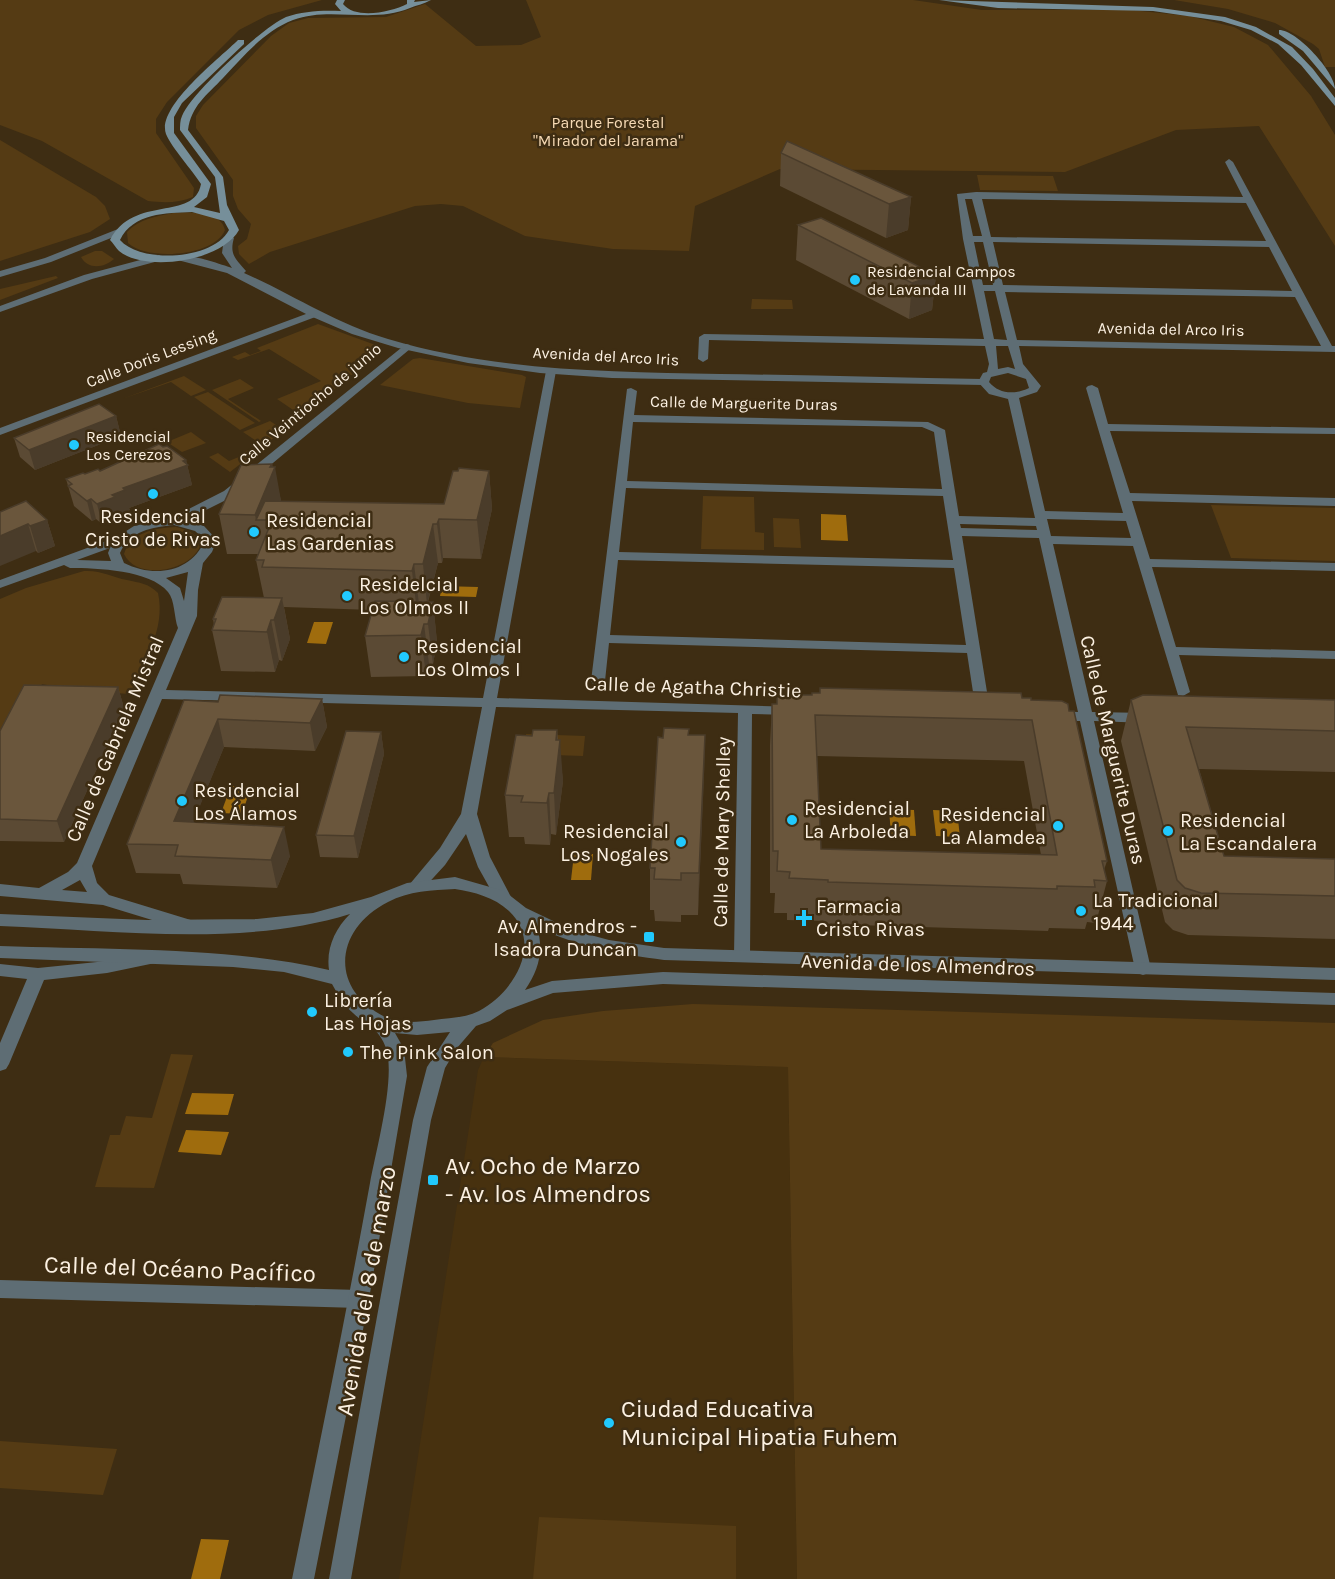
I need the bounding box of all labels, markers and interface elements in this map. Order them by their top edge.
park label: Parque Forestal "Mirador del Jarama" [533,113,683,150]
place label: Residencial Campos de Lavanda III [867,262,1016,299]
marker: Residencial Campos de Lavanda III [848,273,862,287]
street label: Avenida del Arco Iris [1097,318,1245,340]
street label: Calle Doris Lessing [83,324,219,392]
street label: Calle Veintiocho de junio [235,339,385,469]
street label: Avenida del Arco Iris [532,343,680,369]
street label: Calle de Marguerite Duras [650,392,838,414]
place label: Residencial Los Cerezos [86,427,171,464]
marker: Residencial Los Cerezos [67,438,81,452]
marker: Residencial Cristo de Rivas [146,487,160,501]
place label: Residencial Cristo de Rivas [85,505,221,551]
place label: Residencial Las Gardenias [266,509,394,555]
marker: Residencial Las Gardenias [247,525,261,539]
place label: Residelcial Los Olmos II [359,573,469,619]
marker: Residelcial Los Olmos II [340,589,354,603]
street label: Calle de Gabriela Mistral [61,632,169,846]
street label: Calle de Marguerite Duras [1075,633,1151,867]
place label: Residencial Los Olmos I [416,635,522,681]
marker: Residencial Los Olmos I [397,650,411,664]
street label: Calle de Agatha Christie [584,672,802,702]
street label: Calle de Mary Shelley [709,736,735,928]
place label: Residencial Los Álamos [194,779,300,825]
marker: Residencial Los Álamos [175,794,189,808]
place label: Residencial La Arboleda [804,797,910,843]
place label: Residencial La Alamdea [940,803,1046,849]
place label: Residencial La Escandalera [1180,809,1317,855]
marker: Residencial La Arboleda [785,813,799,827]
marker: Residencial La Alamdea [1051,819,1065,833]
place label: Residencial Los Nogales [560,820,669,866]
marker: Residencial La Escandalera [1161,824,1175,838]
marker: Residencial Los Nogales [674,835,688,849]
place label: La Tradicional 1944 [1093,889,1219,935]
place label: Farmacia Cristo Rivas [816,895,925,941]
marker: La Tradicional 1944 [1074,904,1088,918]
marker: Farmacia Cristo Rivas [797,911,811,925]
place label: Av. Almendros - Isadora Duncan [493,915,637,961]
marker: Av. Almendros - Isadora Duncan [642,930,656,944]
street label: Avenida de los Almendros [800,949,1036,981]
place label: Librería Las Hojas [324,989,412,1035]
marker: Librería Las Hojas [305,1005,319,1019]
place label: The Pink Salon [360,1041,494,1064]
marker: The Pink Salon [341,1045,355,1059]
place label: Av. Ocho de Marzo - Av. los Almendros [445,1152,651,1208]
street label: Avenida del 8 de marzo [330,1164,402,1418]
marker: Av. Ocho de Marzo - Av. los Almendros [426,1173,440,1187]
street label: Calle del Océano Pacífico [44,1250,316,1288]
place label: Ciudad Educativa Municipal Hipatia Fuhem [621,1395,898,1451]
marker: Ciudad Educativa Municipal Hipatia Fuhem [602,1416,616,1430]

